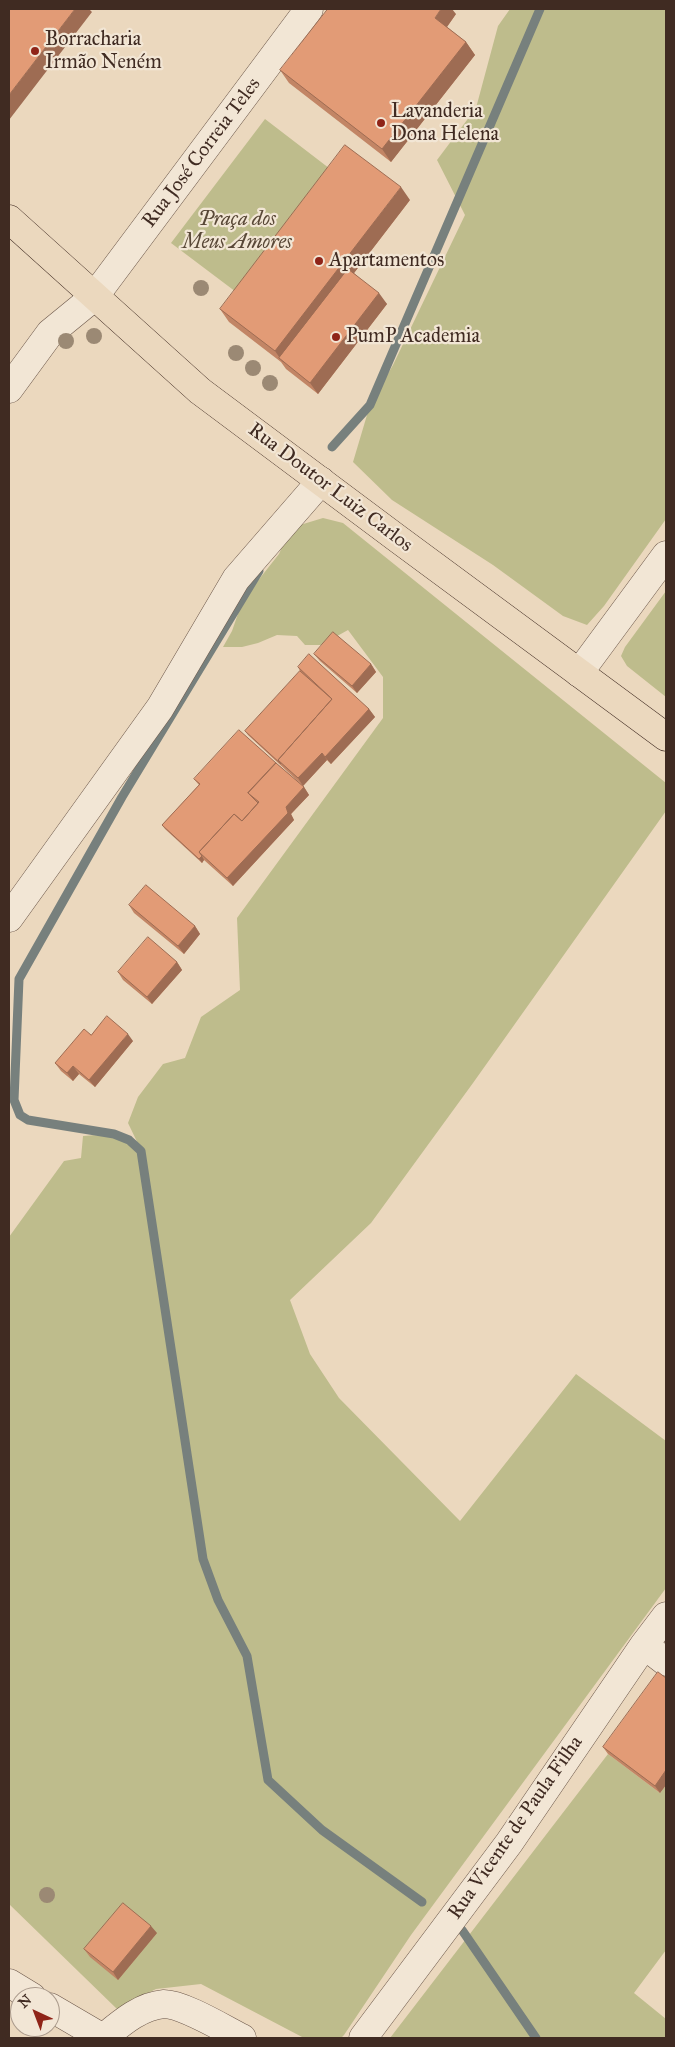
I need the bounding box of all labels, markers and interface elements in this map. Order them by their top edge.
place label: Borracharia Irmão Neném [45,28,162,75]
marker: Borracharia Irmão Neném [29,45,41,57]
street label: Rua José Correia Teles [138,73,266,233]
place label: Lavanderia Dona Helena [391,100,499,147]
marker: Lavanderia Dona Helena [375,117,387,129]
park label: Praça dos Meus Amores [182,208,292,255]
place label: Apartamentos [329,249,444,273]
marker: Apartamentos [313,255,325,267]
place label: PumP Academia [346,325,480,349]
marker: PumP Academia [330,331,342,343]
street label: Rua Doutor Luiz Carlos [243,418,417,558]
street label: Rua Vicente de Paula Filha [444,1732,588,1924]
north arrow [10,1987,60,2037]
text: N [15,1991,35,2012]

